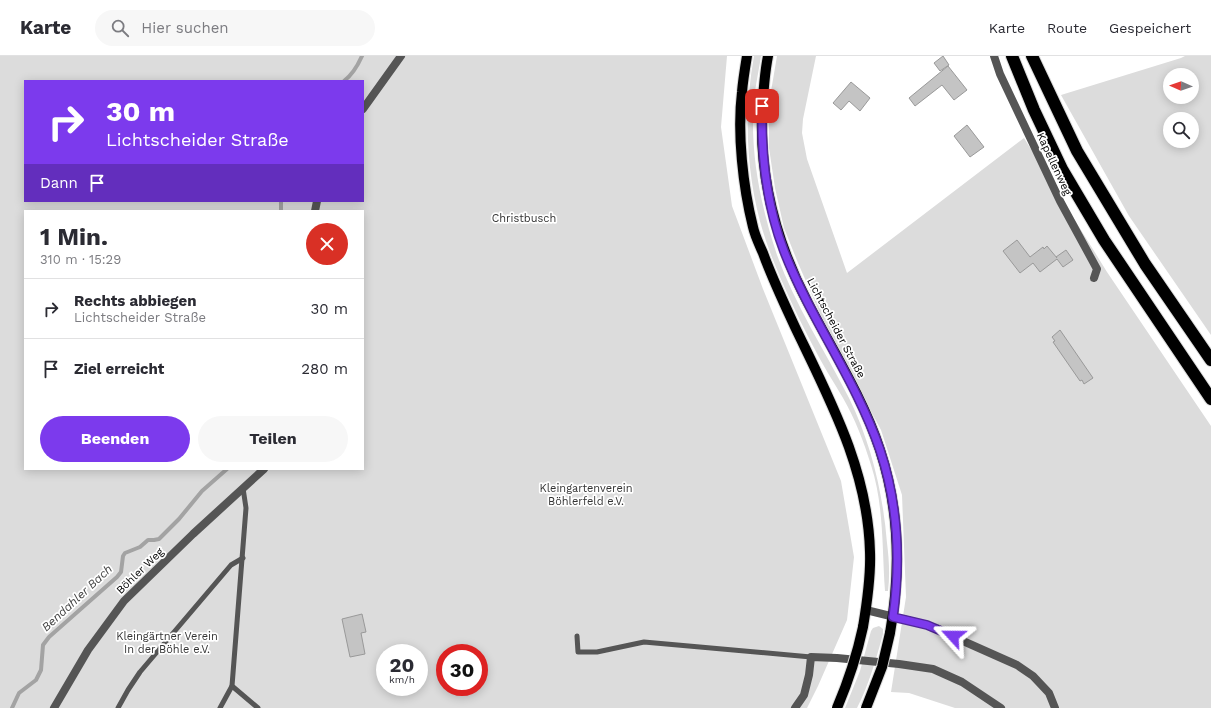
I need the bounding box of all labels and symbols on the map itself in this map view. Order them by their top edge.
north arrow [1163,68,1199,104]
pin [745,89,779,123]
street label: Kapellenweg [1034,131,1074,197]
park label: Christbusch [492,212,556,225]
street label: Lichtscheider Straße [804,276,868,380]
park label: Kleingartenverein Böhlerfeld e.V. [540,482,632,508]
street label: Böhler Weg [114,545,166,597]
water label: Bendahler Bach [39,562,115,634]
position arrow [932,615,974,657]
park label: Kleingärtner Verein In der Böhle e.V. [116,630,218,656]
speed limit sign: 30 [436,644,488,696]

